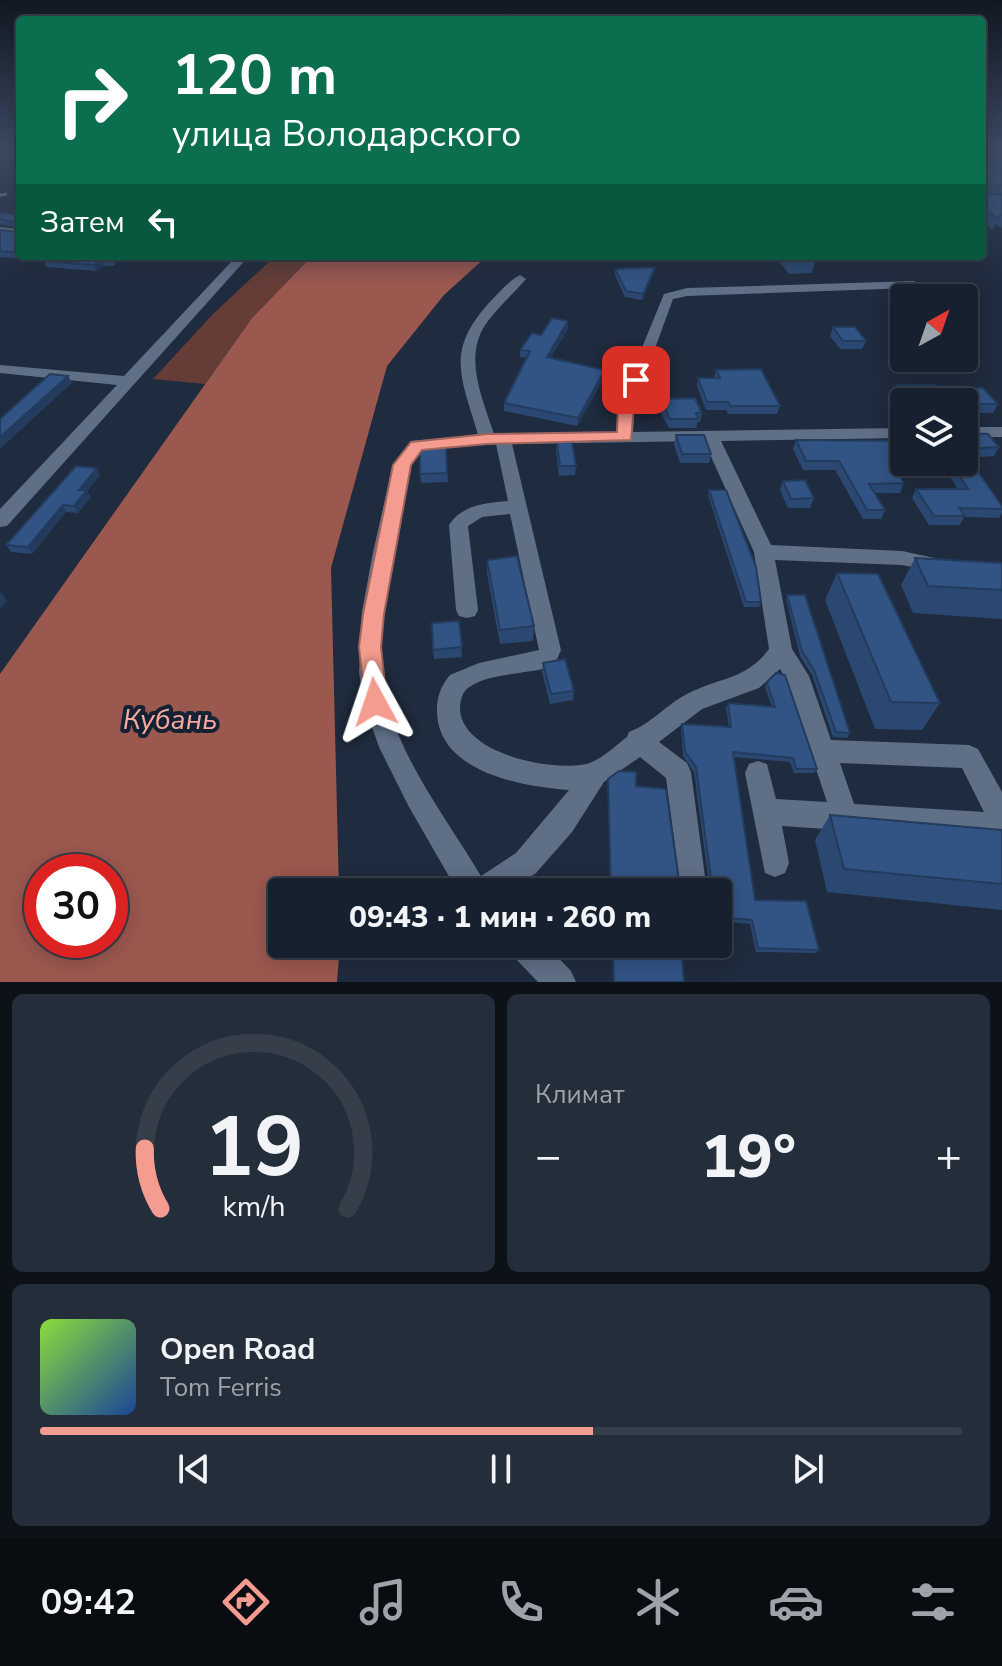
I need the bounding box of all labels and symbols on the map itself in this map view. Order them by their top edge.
north arrow [890,284,978,372]
pin [602,346,670,414]
position arrow [333,660,417,744]
water label: Кубань [123,701,217,739]
speed limit sign: 30 [24,854,128,958]

